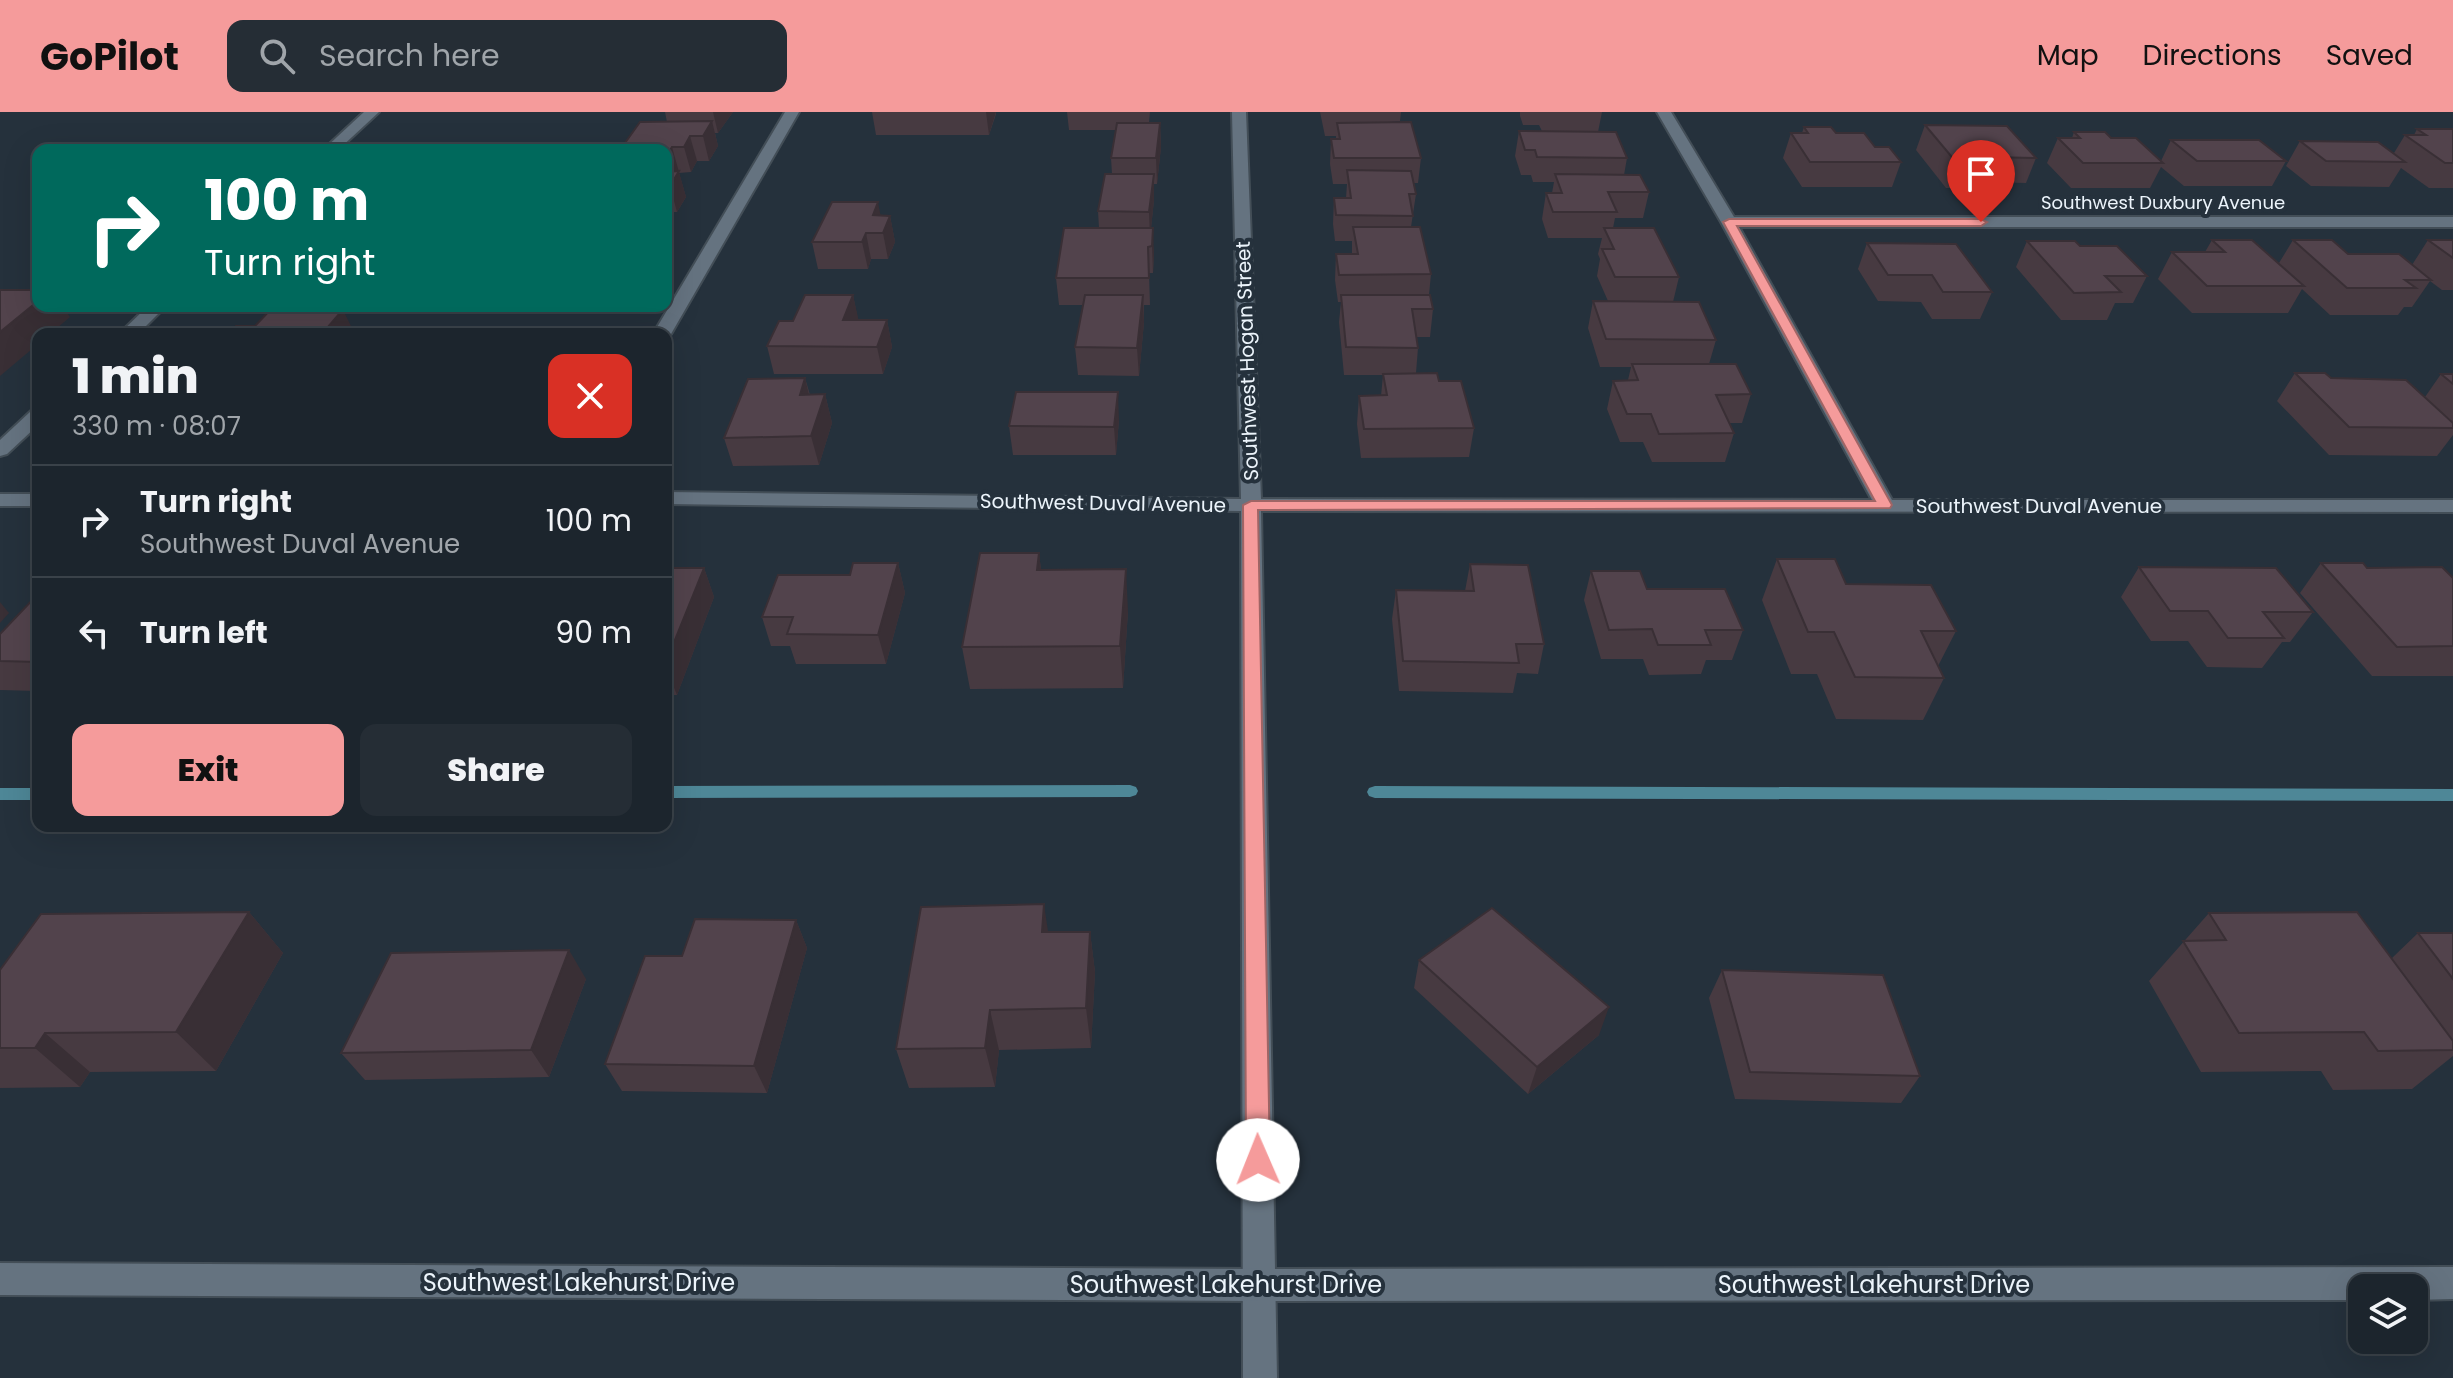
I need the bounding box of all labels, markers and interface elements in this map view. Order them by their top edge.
search box [227,20,787,92]
text: GoPilot [40,30,179,83]
icon: search [255,34,299,78]
text: Search here [319,34,500,77]
text: Map [2037,36,2099,75]
text: Directions [2143,36,2282,75]
text: Saved [2326,36,2413,75]
pin [1947,140,2015,222]
icon: arrive [1959,152,2003,196]
text: 100 m [204,161,369,240]
icon: right [72,176,176,280]
street label: Southwest Duxbury Avenue [2041,190,2285,215]
text: Turn right [204,237,375,288]
street label: Southwest Hogan Street [1229,241,1265,481]
text: 1 min [72,343,199,410]
button: close [548,354,632,438]
text: 330 m · 08:07 [72,408,241,444]
text: Turn right [140,480,292,523]
street label: Southwest Duval Avenue [980,487,1226,519]
street label: Southwest Duval Avenue [1916,492,2162,520]
icon: right [72,499,116,543]
text: 100 m [546,499,632,542]
text: Southwest Duval Avenue [140,526,460,562]
icon: left [72,611,116,655]
text: Turn left [140,611,268,654]
text: 90 m [555,611,632,654]
button: Exit [72,724,344,816]
button: Share [360,724,632,816]
position arrow [1216,1118,1300,1202]
street label: Southwest Lakehurst Drive [423,1266,735,1299]
street label: Southwest Lakehurst Drive [1070,1268,1382,1301]
street label: Southwest Lakehurst Drive [1718,1268,2030,1301]
map controls [2348,1274,2428,1354]
button: layers [2348,1274,2428,1354]

